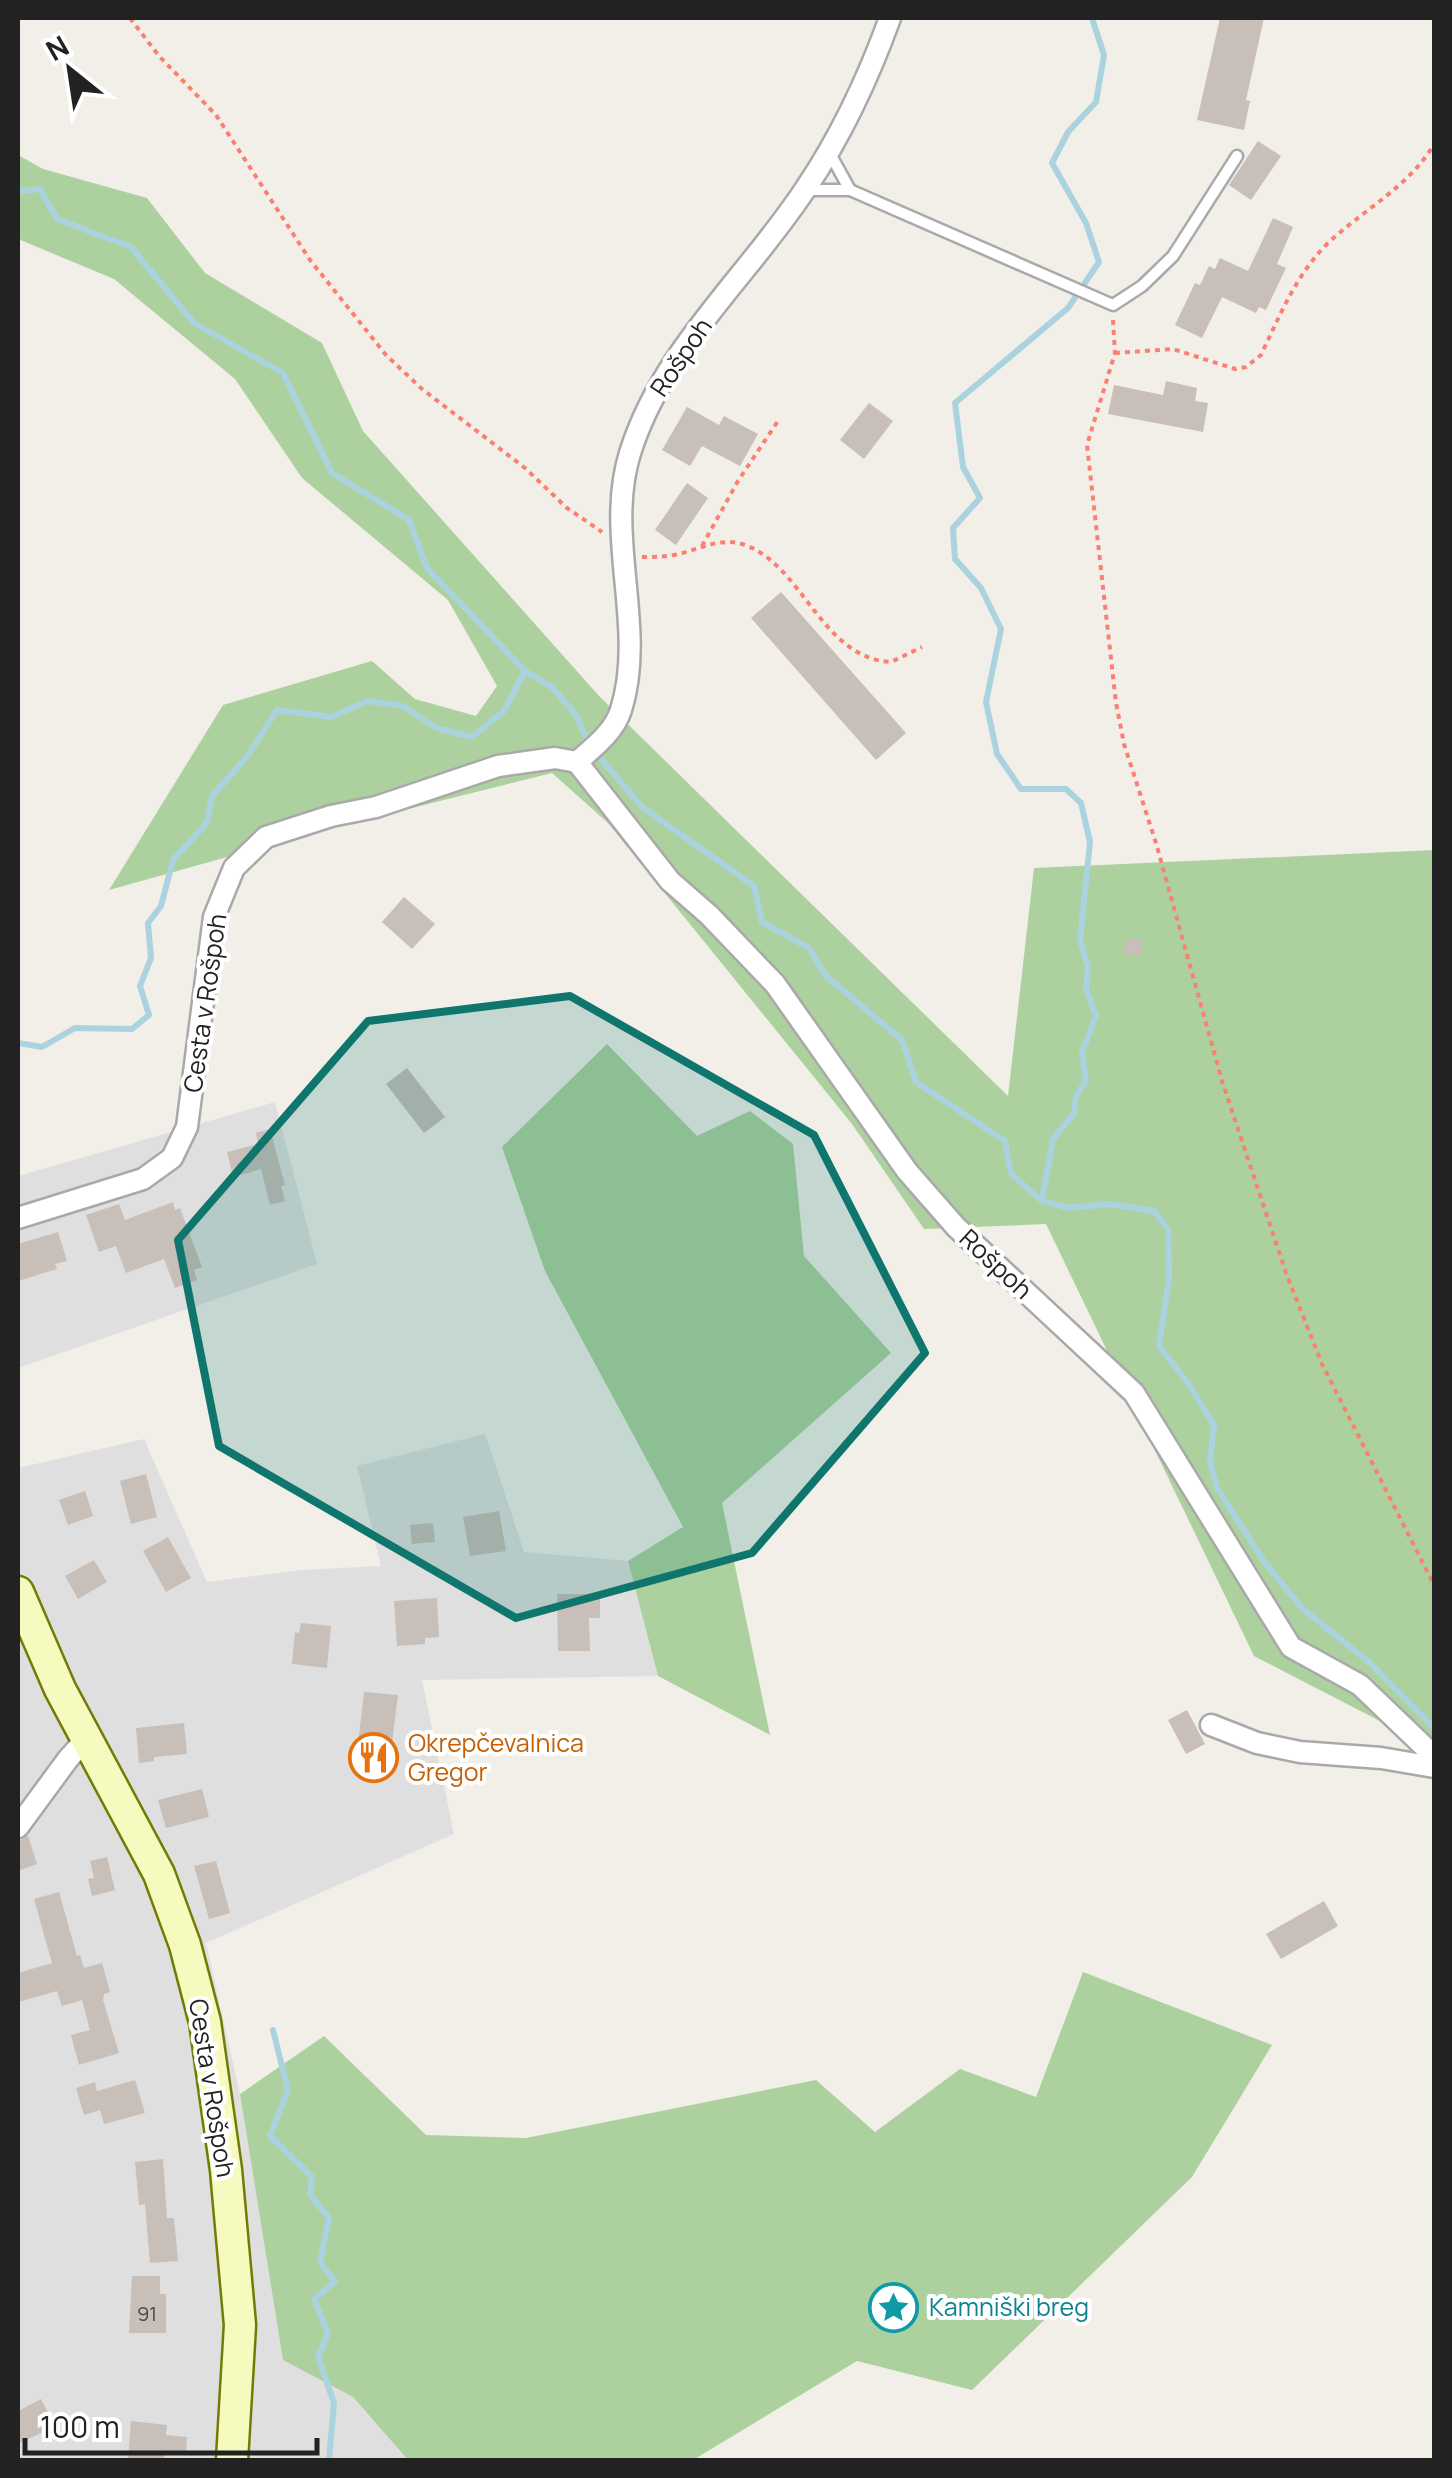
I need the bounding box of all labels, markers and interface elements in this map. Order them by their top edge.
north arrow [20,20,120,120]
text: N [39,26,75,69]
street label: Rošpoh [641,310,720,403]
street label: Cesta v Rošpoh [175,911,234,1095]
street label: Rošpoh [952,1221,1040,1306]
place label: Okrepčevalnica Gregor [408,1725,584,1789]
restaurant icon: Okrepčevalnica Gregor [347,1731,399,1783]
street label: Cesta v Rošpoh [181,1996,244,2180]
place icon: Kamniški breg [868,2281,920,2333]
place label: Kamniški breg [929,2289,1089,2324]
house number: 91 [137,2300,157,2327]
scale bar [25,2393,318,2455]
text: 100 m [40,2406,120,2447]

